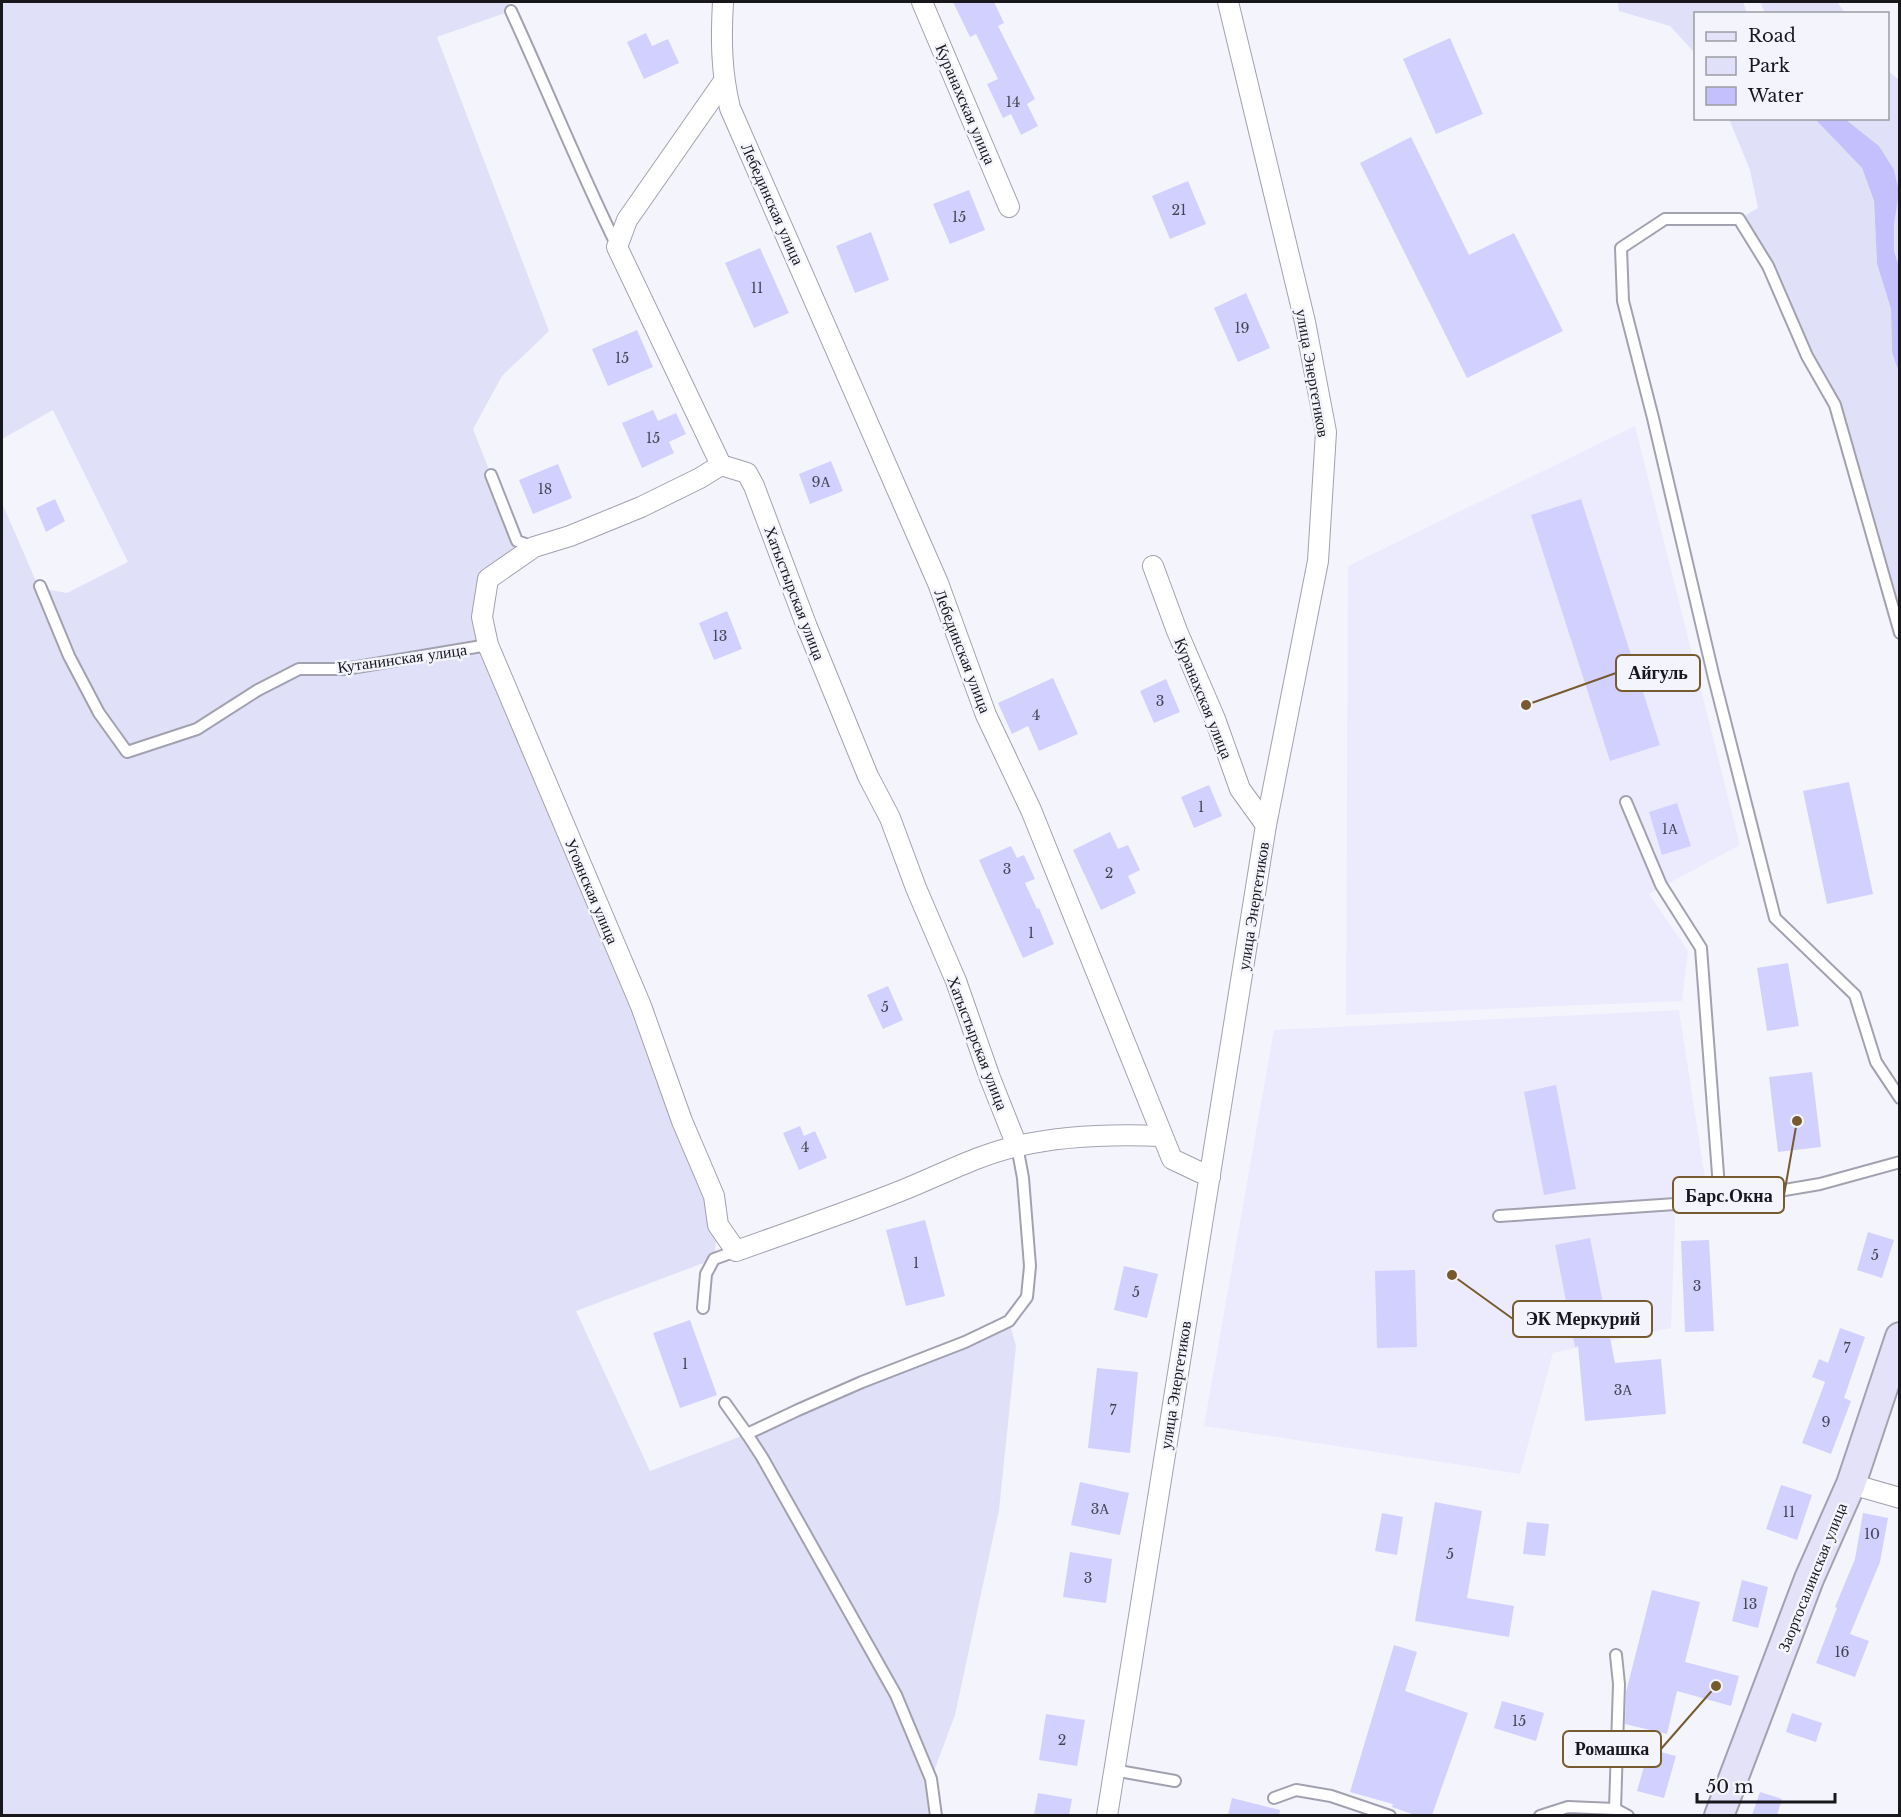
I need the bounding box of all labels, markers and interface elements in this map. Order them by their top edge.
legend [1694,12,1889,120]
text: Road [1748,25,1796,47]
street label: Куранахская улица [932,41,1000,167]
text: Park [1748,55,1790,77]
text: Water [1747,85,1804,107]
house number: 14 [1006,93,1020,111]
street label: Лебединская улица [737,140,809,268]
house number: 21 [1172,201,1186,219]
house number: 15 [952,208,966,226]
house number: 11 [751,279,763,297]
street label: улица Энергетиков [1292,307,1334,439]
house number: 19 [1234,319,1250,337]
house number: 15 [615,349,629,367]
house number: 15 [646,429,660,447]
house number: 9А [811,473,831,491]
house number: 18 [538,480,552,498]
street label: Хатыстырская улица [760,523,830,663]
street label: Лебединская улица [930,586,996,716]
house number: 13 [713,627,727,645]
street label: Куранахская улица [1171,634,1237,762]
street label: Кутанинская улица [336,639,468,677]
callout: Айгуль [1616,655,1700,691]
text: Айгуль [1628,662,1688,684]
house number: 3 [1156,692,1164,710]
house number: 4 [1032,706,1040,724]
house number: 1 [1198,798,1204,816]
house number: 1А [1662,820,1679,838]
street label: Угоянская улица [561,835,623,947]
street label: улица Энергетиков [1233,840,1273,972]
house number: 3 [1003,860,1011,878]
house number: 2 [1105,864,1113,882]
house number: 1 [1028,924,1034,942]
street label: Хатыстырская улица [943,973,1013,1113]
house number: 5 [881,998,889,1016]
house number: 4 [801,1138,809,1156]
callout: Барс.Окна [1673,1177,1784,1213]
text: Барс.Окна [1685,1185,1773,1207]
house number: 5 [1871,1246,1879,1264]
house number: 1 [913,1254,919,1272]
house number: 3 [1693,1277,1701,1295]
house number: 5 [1132,1283,1140,1301]
callout: ЭК Меркурий [1513,1301,1652,1337]
text: ЭК Меркурий [1526,1308,1640,1330]
street label: улица Энергетиков [1155,1319,1195,1451]
house number: 7 [1843,1339,1851,1357]
house number: 1 [682,1355,688,1373]
house number: 3А [1614,1381,1633,1399]
house number: 7 [1109,1401,1117,1419]
house number: 9 [1821,1413,1831,1431]
house number: 3А [1091,1500,1110,1518]
street label: Заортосалинская улица [1773,1500,1851,1654]
house number: 11 [1783,1503,1795,1521]
house number: 10 [1864,1525,1880,1543]
house number: 5 [1446,1545,1454,1563]
house number: 3 [1084,1569,1092,1587]
house number: 13 [1743,1595,1757,1613]
house number: 16 [1834,1643,1850,1661]
house number: 15 [1512,1712,1526,1730]
house number: 2 [1058,1731,1066,1749]
callout: Ромашка [1563,1731,1661,1767]
text: Ромашка [1575,1738,1649,1760]
scale bar [1697,1766,1835,1804]
text: 50 m [1706,1776,1754,1798]

